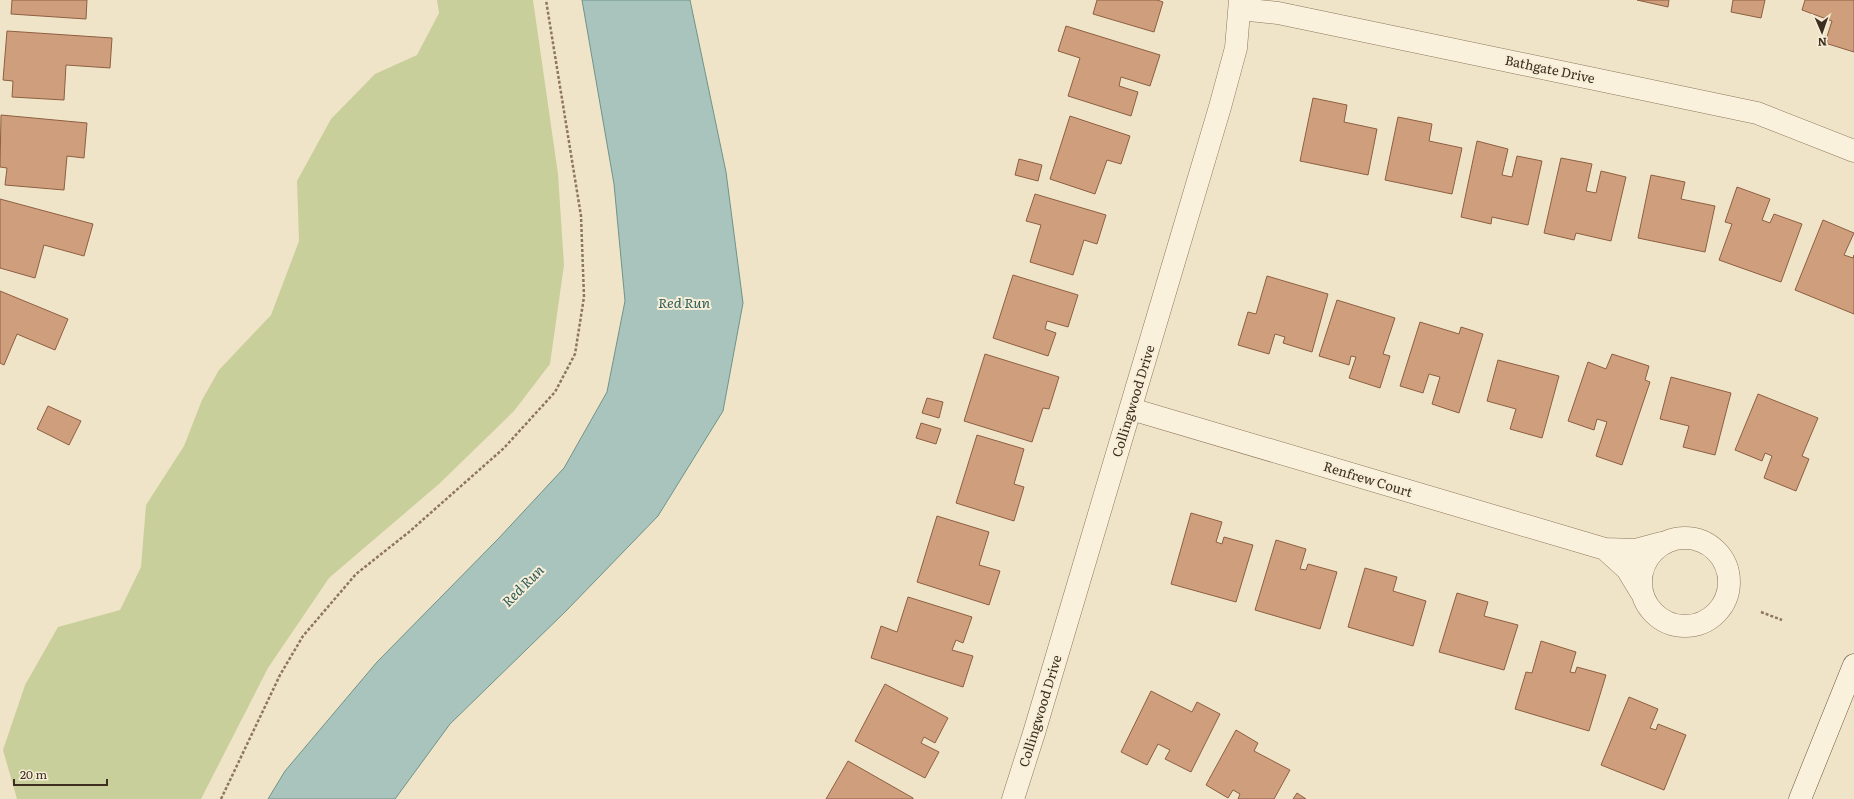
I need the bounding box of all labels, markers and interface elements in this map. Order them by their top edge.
north arrow [1802,12,1842,52]
text: N [1817,35,1827,51]
street label: Bathgate Drive [1503,50,1597,87]
water label: Red Run [658,292,711,312]
street label: Collingwood Drive [1106,342,1159,459]
street label: Renfrew Court [1321,456,1416,501]
water label: Red Run [497,559,548,611]
street label: Collingwood Drive [1013,652,1066,769]
scale bar [14,761,107,787]
text: 20 m [20,765,47,783]

